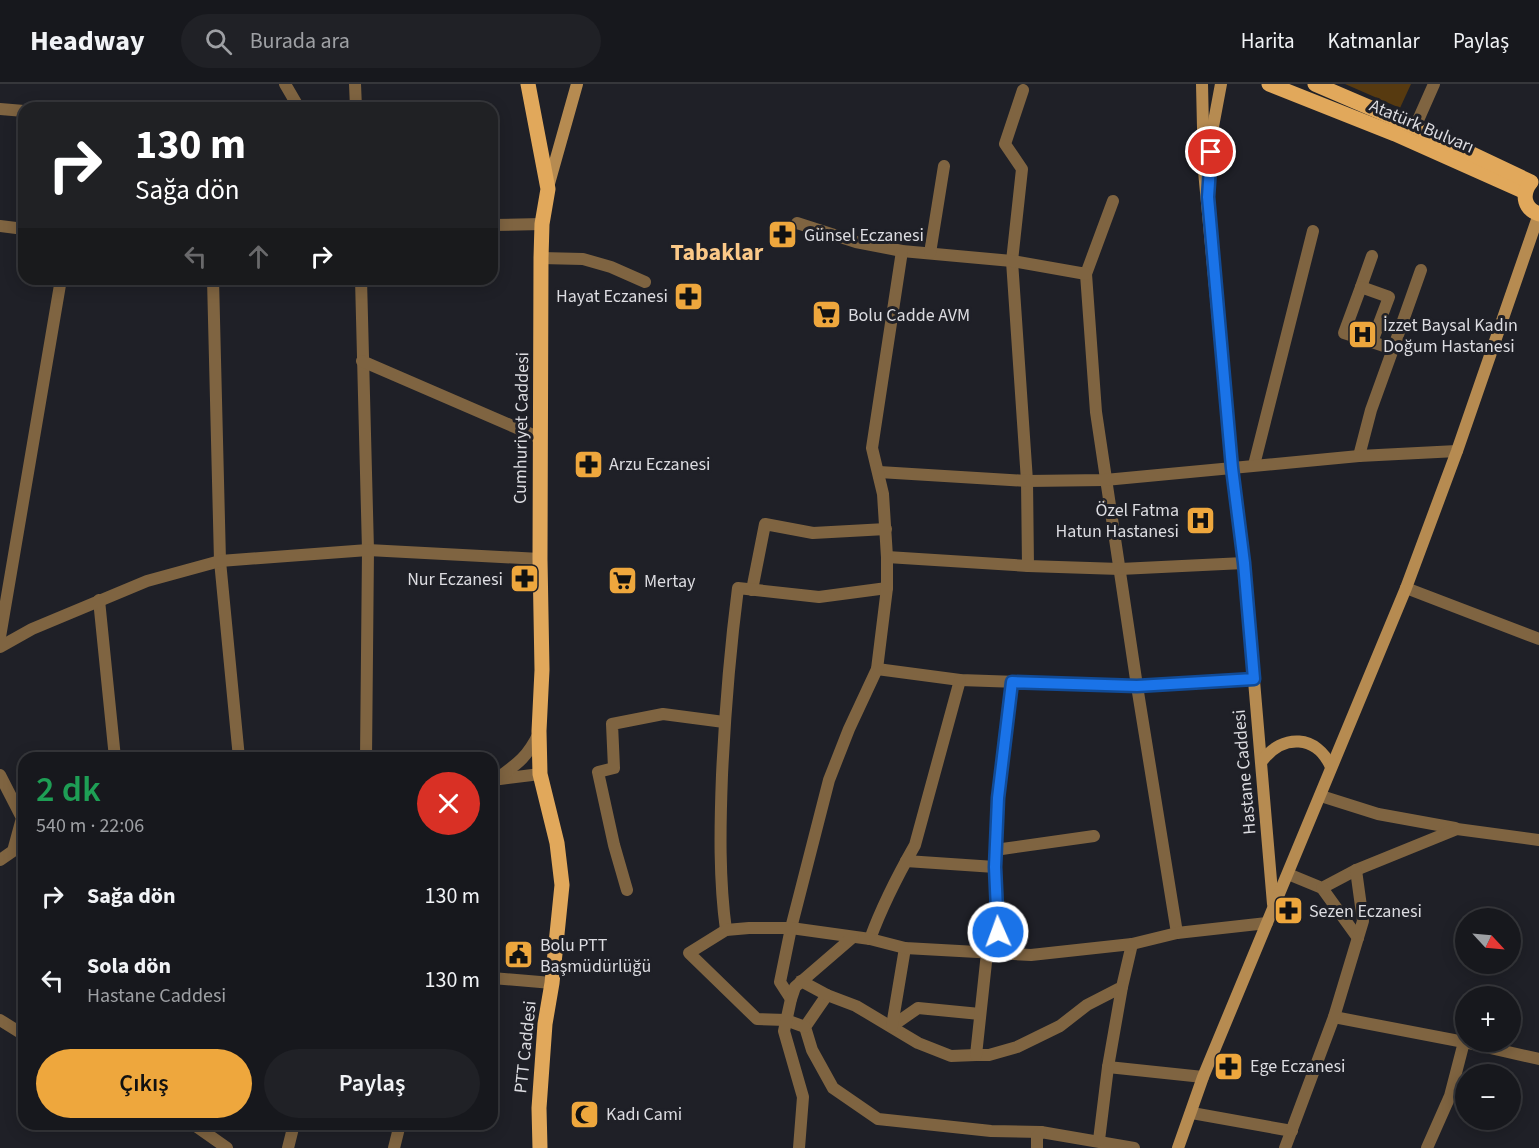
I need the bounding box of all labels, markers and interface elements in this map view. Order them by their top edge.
search box [181,14,601,68]
text: Headway [30,21,145,61]
icon: search [202,25,235,58]
text: Burada ara [250,25,350,57]
text: Harita [1241,26,1295,56]
text: Katmanlar [1328,26,1420,56]
text: Paylaş [1453,26,1509,56]
street label: Atatürk Bulvarı [1366,93,1478,160]
text: 130 m [135,115,246,175]
icon: right [36,126,114,204]
pin [1185,126,1236,177]
icon: arrive [1194,135,1227,168]
text: Sağa dön [135,171,240,210]
pharmacy icon: Günsel Eczanesi [767,219,799,251]
place label: Günsel Eczanesi [804,223,924,248]
district label: Tabaklar [671,235,764,270]
icon: left [179,240,212,273]
icon: ahead [242,240,275,273]
icon: right [305,240,338,273]
pharmacy icon: Hayat Eczanesi [673,280,705,312]
place label: Hayat Eczanesi [556,284,668,309]
supermarket icon: Bolu Cadde AVM [811,299,843,331]
place label: Bolu Cadde AVM [848,303,970,328]
place label: İzzet Baysal Kadın Doğum Hastanesi [1383,313,1518,359]
hospital icon: İzzet Baysal Kadın Doğum Hastanesi [1346,319,1378,351]
street label: Cumhuriyet Caddesi [508,352,535,504]
pharmacy icon: Arzu Eczanesi [572,448,604,480]
place label: Arzu Eczanesi [609,452,710,477]
place label: Özel Fatma Hatun Hastanesi [1056,498,1179,544]
hospital icon: Özel Fatma Hatun Hastanesi [1184,504,1216,536]
pharmacy icon: Nur Eczanesi [508,563,540,595]
supermarket icon: Mertay [607,565,639,597]
place label: Nur Eczanesi [407,567,503,592]
place label: Mertay [644,569,696,594]
street label: Hastane Caddesi [1227,708,1262,835]
text: 2 dk [36,764,101,815]
button: close [417,772,480,835]
text: 540 m · 22:06 [36,812,144,840]
icon: right [36,880,69,913]
text: Sağa dön [87,880,176,912]
text: 130 m [425,880,480,912]
pharmacy icon: Sezen Eczanesi [1272,895,1304,927]
place label: Sezen Eczanesi [1309,899,1422,924]
position arrow [966,900,1030,964]
north arrow [1455,908,1521,974]
map controls [1455,908,1521,1130]
place label: Bolu PTT Başmüdürlüğü [540,933,651,979]
public building icon: Bolu PTT Başmüdürlüğü [503,939,535,971]
text: Sola dön [87,950,171,982]
icon: left [36,964,69,997]
text: 130 m [425,964,480,996]
text: Hastane Caddesi [87,982,226,1010]
button: + [1455,986,1521,1052]
street label: PTT Caddesi [508,1000,543,1095]
button: Çıkış [36,1049,252,1118]
button: Paylaş [264,1049,480,1118]
pharmacy icon: Ege Eczanesi [1213,1050,1245,1082]
place label: Ege Eczanesi [1250,1054,1345,1079]
button: − [1455,1064,1521,1130]
mosque icon: Kadı Cami [569,1098,601,1130]
place label: Kadı Cami [606,1102,682,1127]

